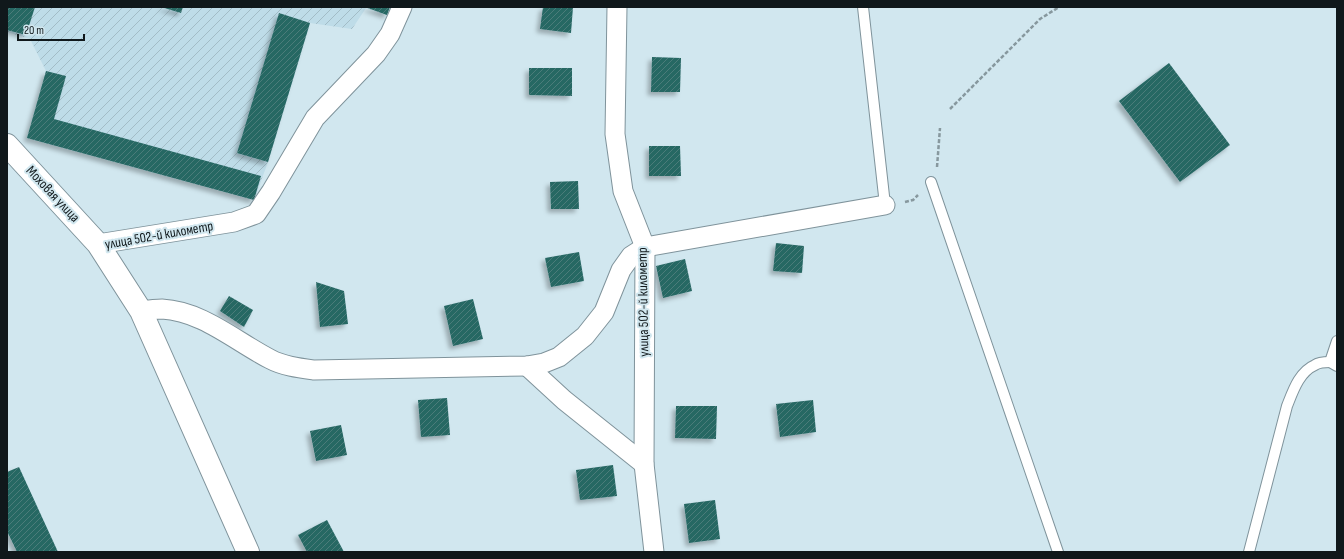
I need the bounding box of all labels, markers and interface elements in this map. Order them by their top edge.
scale bar [18,16,84,42]
text: 20 m [24,23,44,38]
street label: Моховая улица [23,162,83,226]
street label: улица 502-й километр [104,217,215,253]
street label: улица 502-й километр [634,247,652,357]

